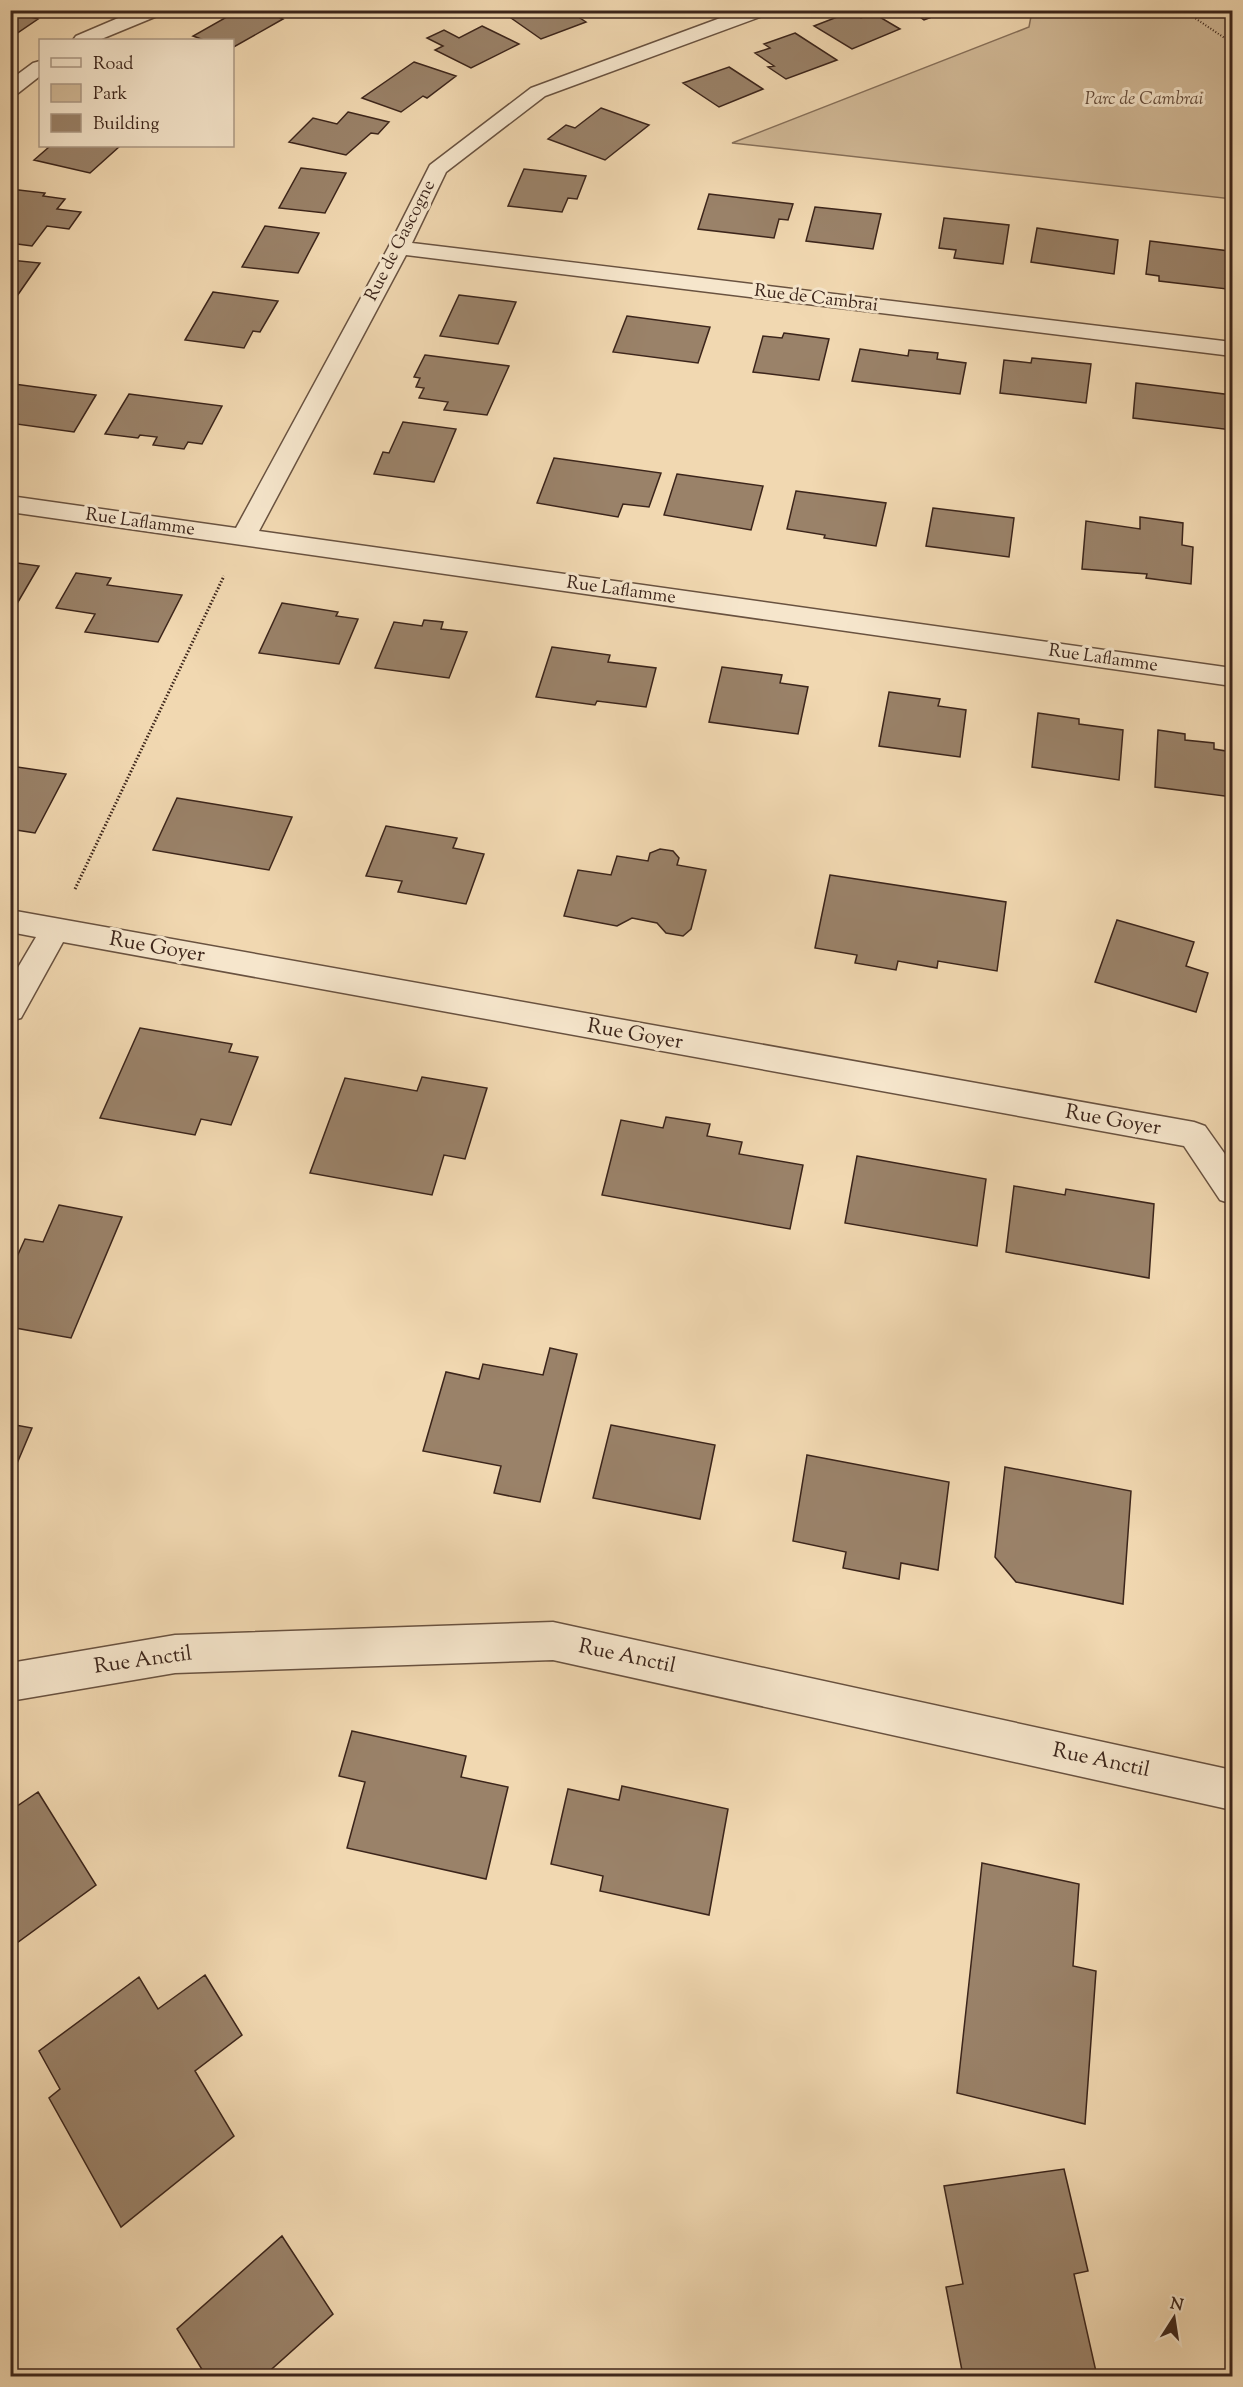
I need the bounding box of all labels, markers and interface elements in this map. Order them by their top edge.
legend [39,39,234,147]
text: Road [93,52,133,78]
text: Park [93,82,128,108]
park label: Parc de Cambrai [1085,87,1203,113]
text: Building [93,112,159,138]
street label: Rue de Gascogne [359,176,443,306]
street label: Rue de Cambrai [753,279,879,319]
street label: Rue Laflamme [84,502,196,544]
street label: Rue Laflamme [565,570,677,612]
street label: Rue Laflamme [1047,638,1159,680]
street label: Rue Goyer [107,925,207,971]
street label: Rue Goyer [585,1012,685,1058]
street label: Rue Goyer [1063,1098,1163,1144]
street label: Rue Anctil [576,1632,678,1682]
street label: Rue Anctil [92,1639,194,1683]
street label: Rue Anctil [1050,1736,1152,1786]
north arrow [1144,2288,1204,2348]
text: N [1168,2293,1185,2318]

